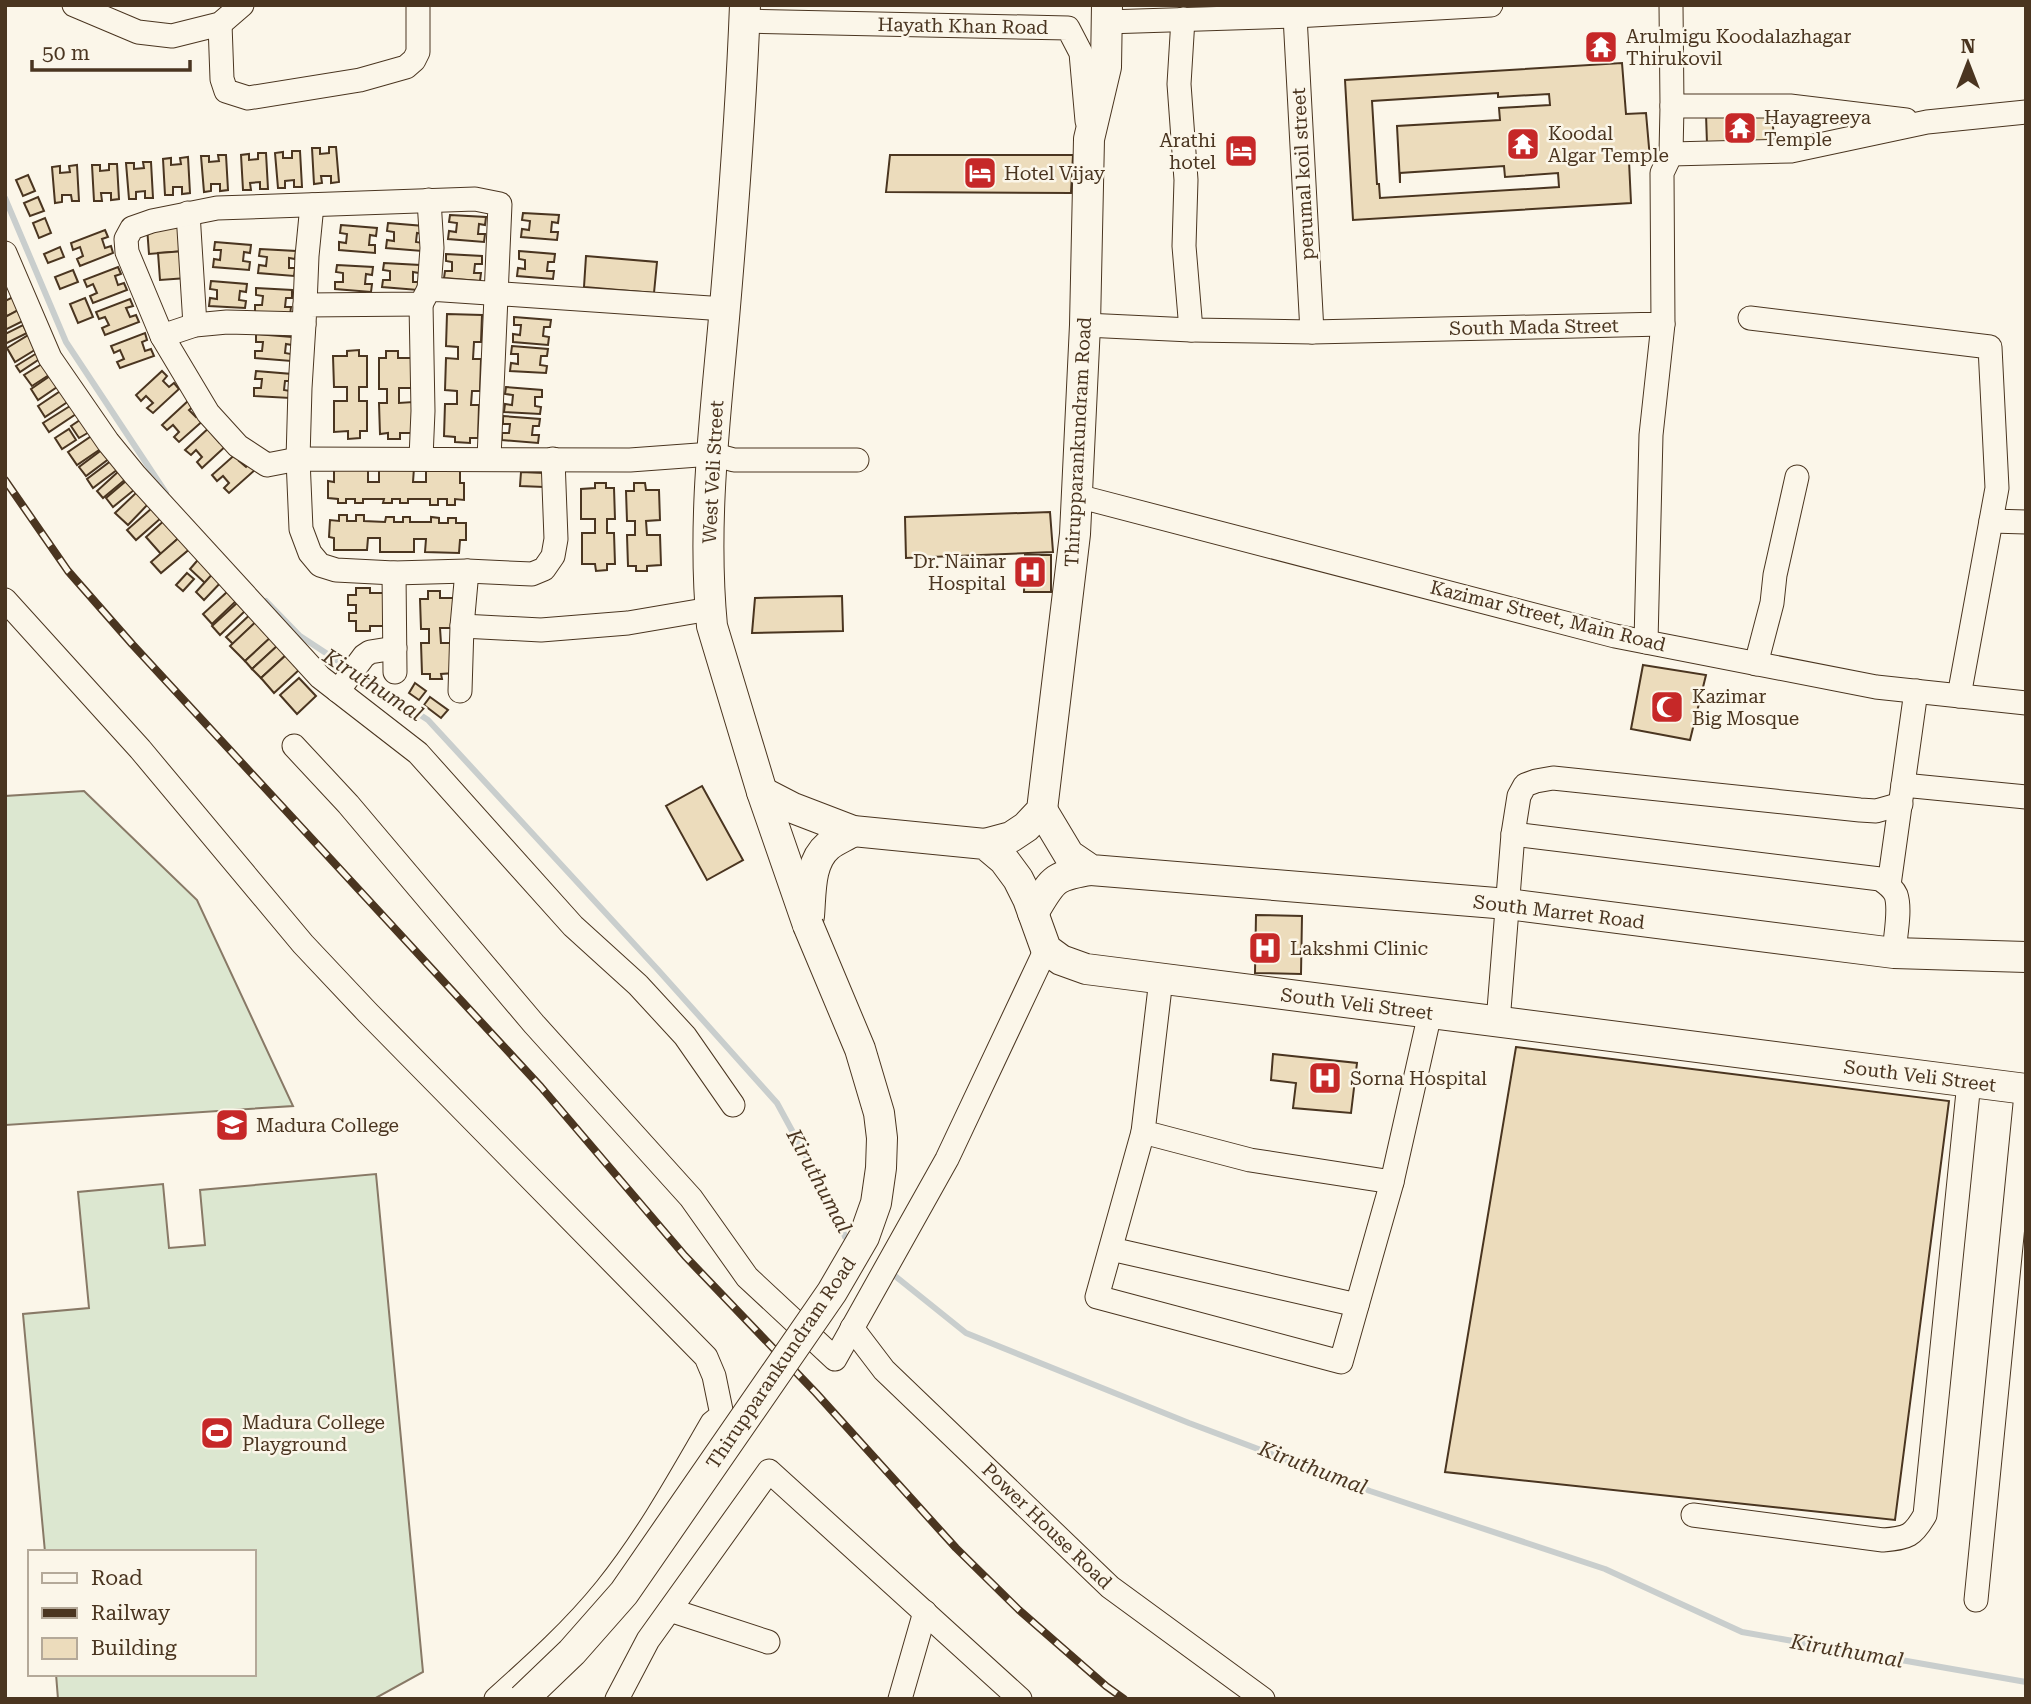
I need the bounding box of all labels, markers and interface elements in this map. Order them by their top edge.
street label: Hayath Khan Road [877,13,1049,39]
place label: Arulmigu Koodalazhagar Thirukovil [1626,25,1851,70]
scale bar [32,28,189,72]
temple icon: Arulmigu Koodalazhagar Thirukovil [1582,28,1620,66]
north arrow [1933,28,2003,98]
text: N [1961,35,1976,58]
text: 50 m [42,41,90,65]
street label: perumal koil street [1287,87,1319,261]
place label: Hayagreeya Temple [1764,106,1872,151]
temple icon: Hayagreeya Temple [1721,109,1759,147]
place label: Koodal Algar Temple [1548,122,1669,167]
temple icon: Koodal Algar Temple [1504,125,1542,163]
place label: Arathi hotel [1160,129,1216,174]
hotel icon: Arathi hotel [1222,132,1260,170]
hotel icon: Hotel Vijay [961,154,999,192]
place label: Hotel Vijay [1004,162,1106,185]
street label: South Mada Street [1449,314,1619,340]
street label: Thirupparankundram Road [1060,316,1096,568]
street label: West Veli Street [698,400,728,544]
place label: Dr. Nainar Hospital [913,550,1006,595]
hospital icon: Dr. Nainar Hospital [1011,553,1049,591]
street label: Kazimar Street, Main Road [1428,576,1668,656]
water label: Kiruthumal [318,643,427,726]
place label: Kazimar Big Mosque [1692,685,1799,730]
mosque icon: Kazimar Big Mosque [1648,688,1686,726]
street label: South Marret Road [1472,890,1646,934]
hospital icon: Lakshmi Clinic [1246,929,1284,967]
place label: Lakshmi Clinic [1290,937,1428,960]
street label: South Veli Street [1279,983,1435,1025]
street label: South Veli Street [1842,1055,1998,1097]
hospital icon: Sorna Hospital [1306,1059,1344,1097]
place label: Sorna Hospital [1350,1067,1487,1090]
school or university icon: Madura College [213,1106,251,1144]
place label: Madura College [256,1114,399,1137]
water label: Kiruthumal [781,1124,856,1237]
street label: Thirupparankundram Road [701,1253,861,1473]
place label: Madura College Playground [242,1411,385,1456]
sports icon: Madura College Playground [198,1414,236,1452]
water label: Kiruthumal [1255,1436,1371,1500]
street label: Power House Road [977,1458,1117,1594]
legend [28,1550,256,1676]
text: Road [91,1566,143,1590]
text: Railway [91,1601,171,1625]
water label: Kiruthumal [1788,1629,1905,1673]
text: Building [91,1636,177,1660]

